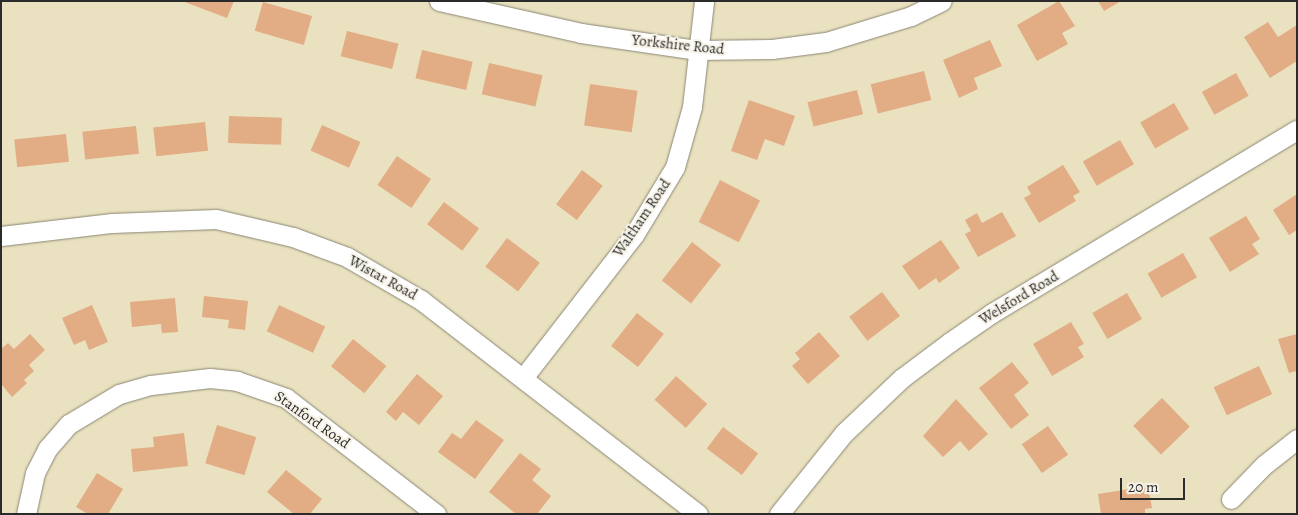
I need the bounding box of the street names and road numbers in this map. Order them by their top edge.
street label: Yorkshire Road [631,31,725,59]
street label: Waltham Road [609,176,675,260]
street label: Wistar Road [346,252,420,304]
street label: Welsford Road [976,267,1062,329]
street label: Stanford Road [271,387,353,453]

